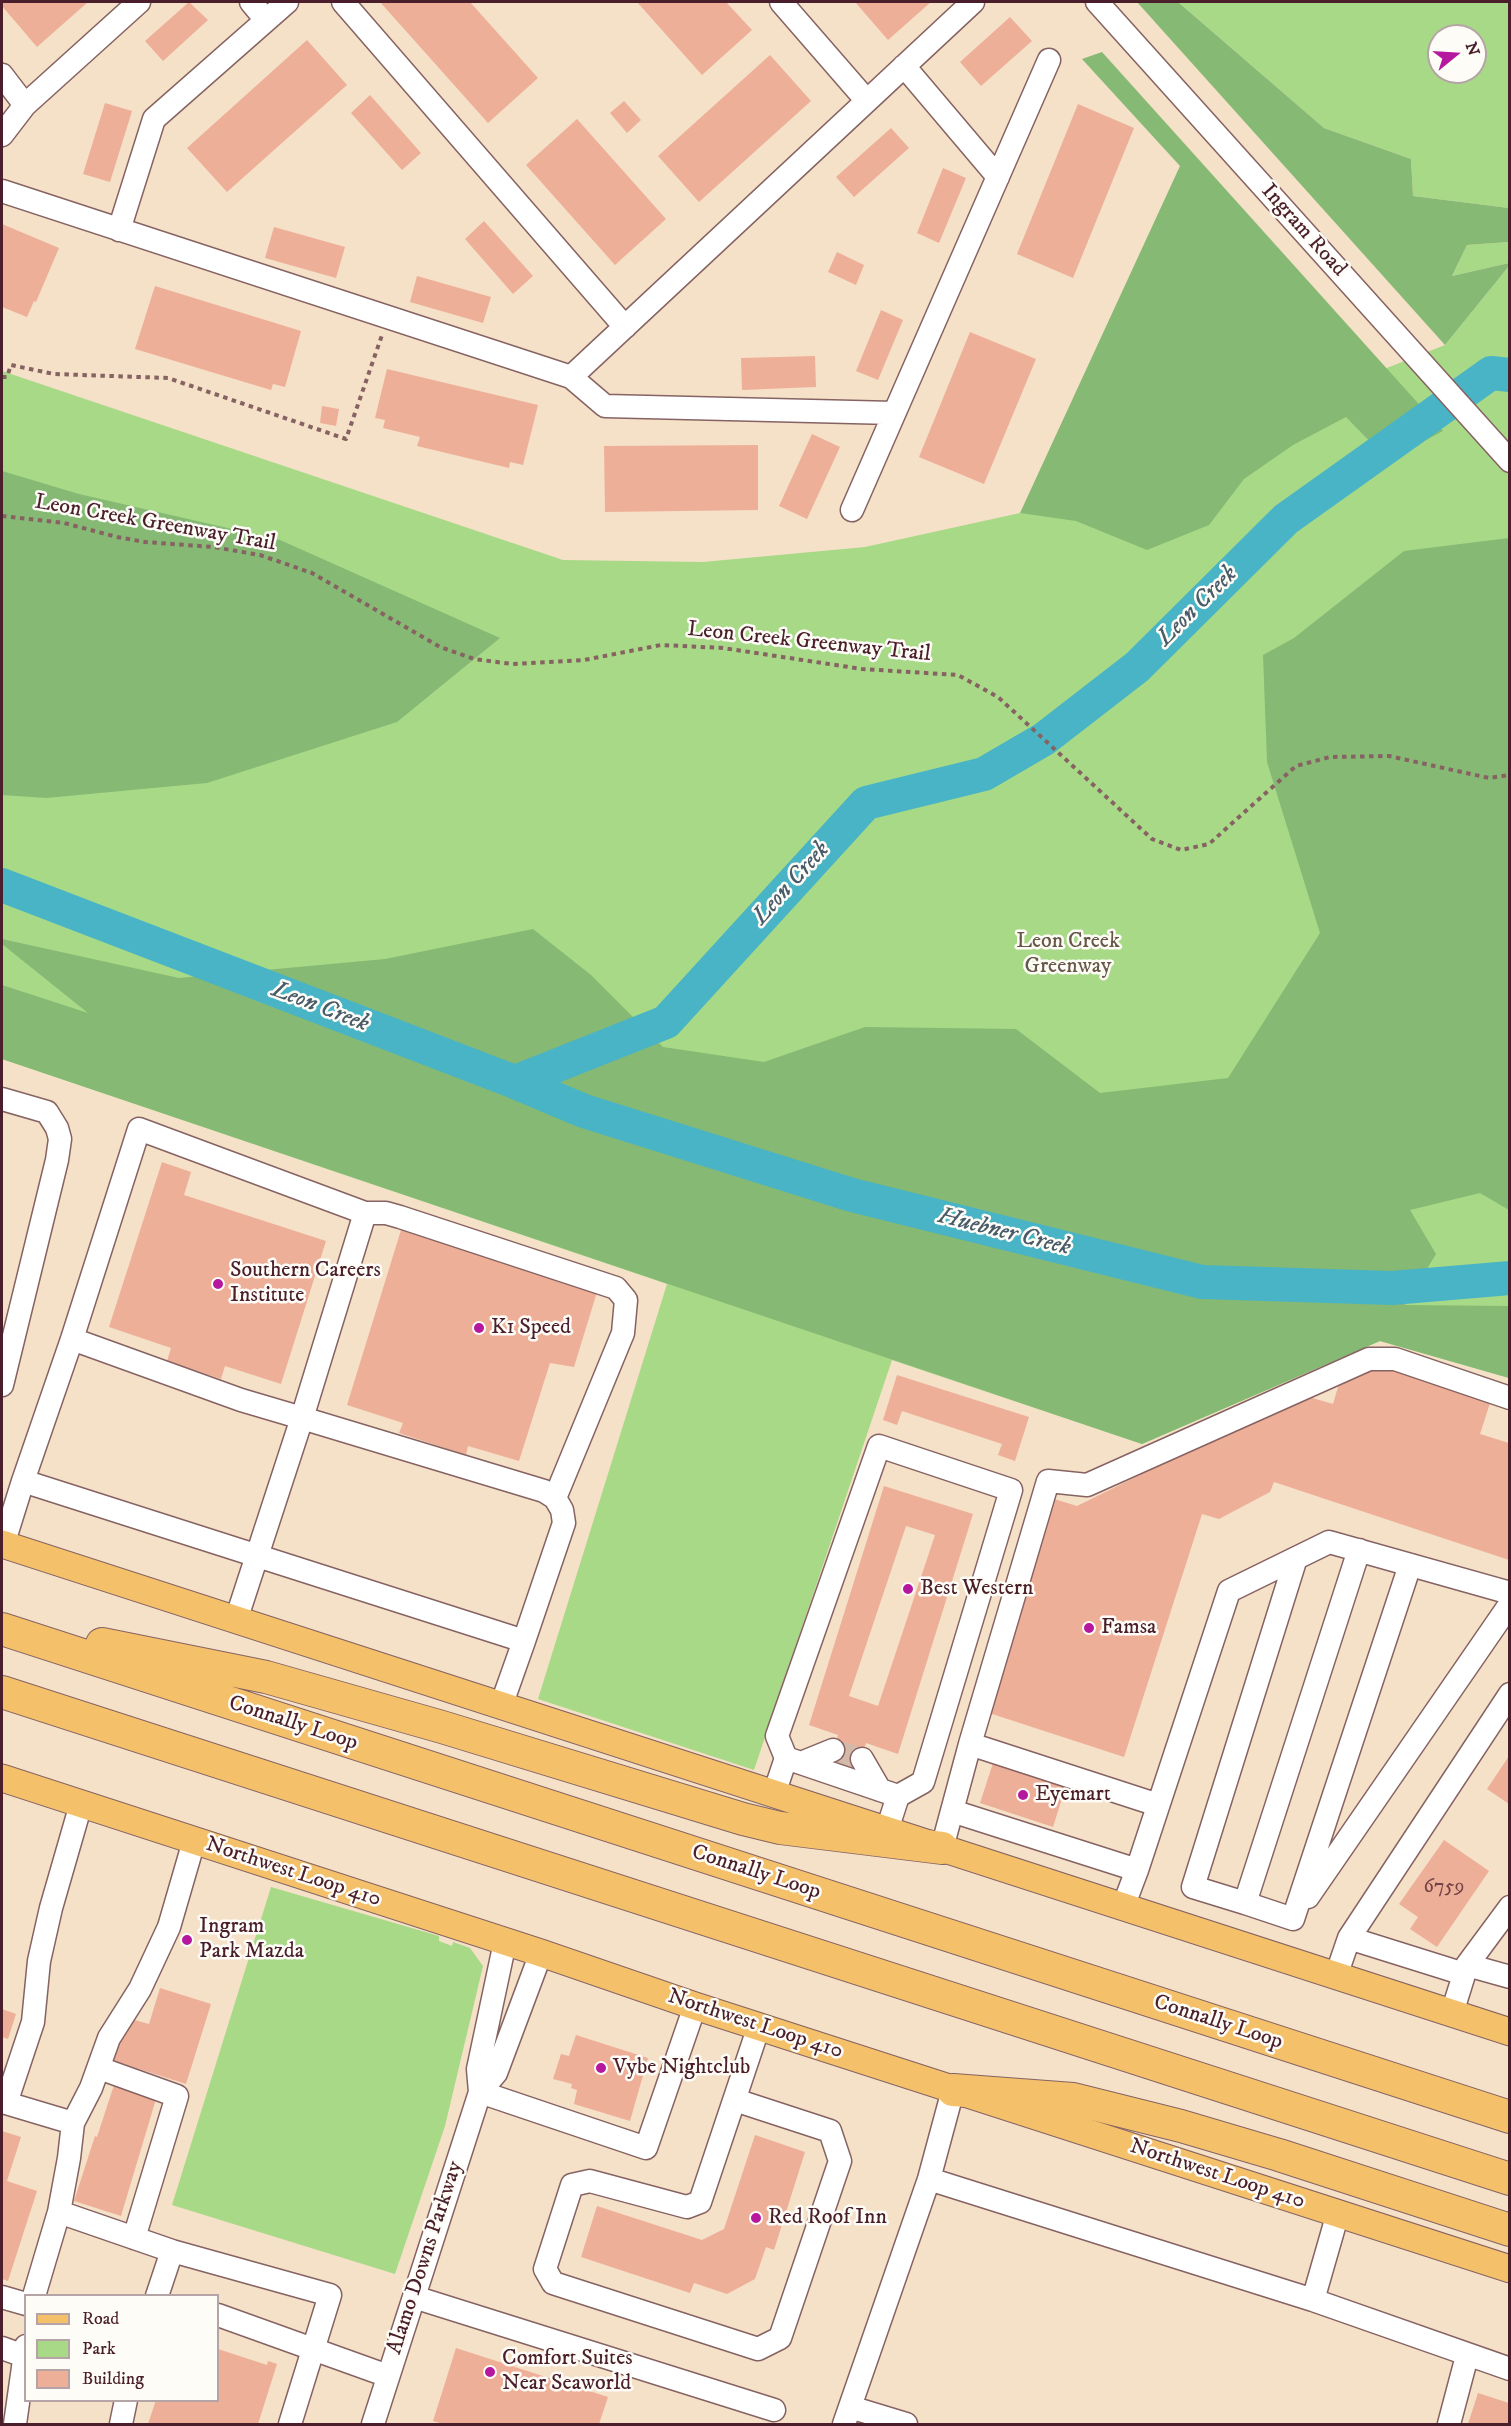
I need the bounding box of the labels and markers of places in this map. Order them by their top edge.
place label: Southern Careers Institute [230,1258,381,1310]
marker: Southern Careers Institute [211,1277,225,1291]
place label: K1 Speed [491,1315,571,1341]
marker: K1 Speed [472,1321,486,1335]
place label: Best Western [920,1576,1034,1602]
marker: Best Western [901,1582,915,1596]
place label: Famsa [1101,1615,1156,1641]
marker: Famsa [1082,1621,1096,1635]
place label: Eyemart [1035,1782,1111,1808]
marker: Eyemart [1016,1788,1030,1802]
place label: Ingram Park Mazda [199,1914,304,1966]
marker: Ingram Park Mazda [180,1933,194,1947]
place label: Vybe Nightclub [613,2055,750,2081]
marker: Vybe Nightclub [594,2061,608,2075]
place label: Red Roof Inn [768,2205,887,2231]
marker: Red Roof Inn [749,2211,763,2225]
place label: Comfort Suites Near Seaworld [502,2346,633,2398]
marker: Comfort Suites Near Seaworld [483,2365,497,2379]

